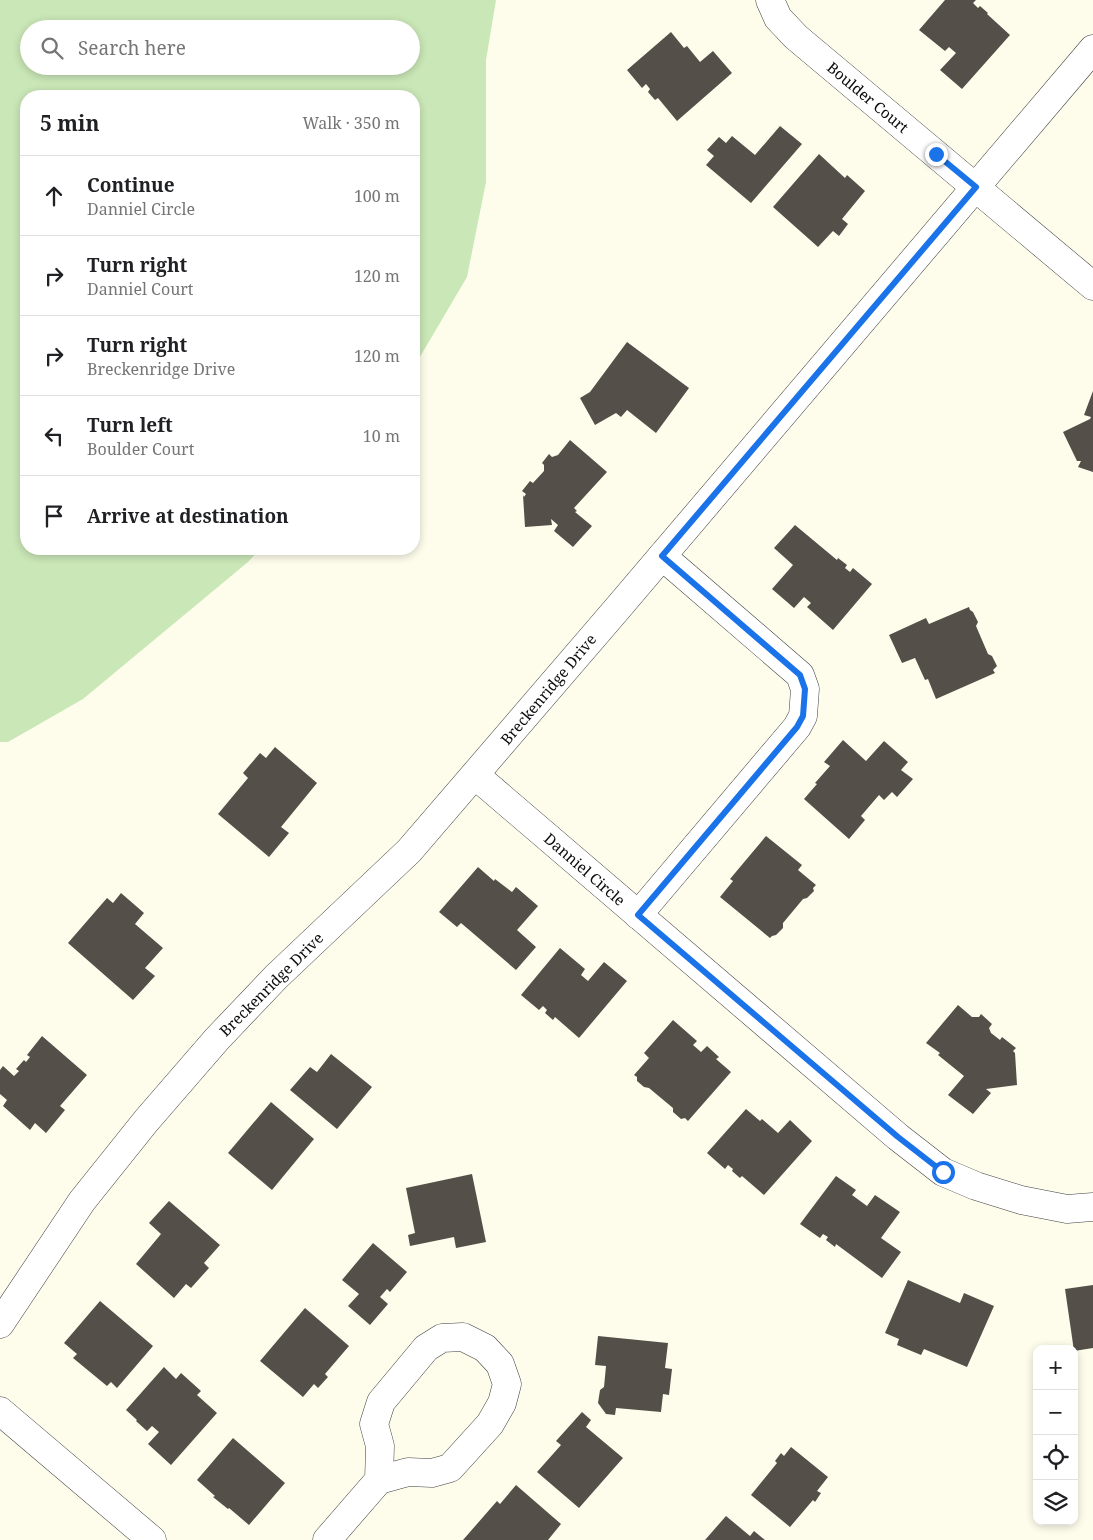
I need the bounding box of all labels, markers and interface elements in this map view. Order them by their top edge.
search box [20,20,420,75]
icon: search [38,34,66,62]
text: Search here [78,35,186,61]
street label: Boulder Court [823,57,913,137]
text: 5 min [40,109,99,137]
text: Walk · 350 m [303,112,400,134]
route end [925,143,948,166]
text: Continue [87,172,175,198]
icon: ahead [40,182,68,210]
text: 100 m [354,185,400,207]
text: Danniel Circle [87,198,195,220]
text: Turn right [87,252,187,278]
icon: right [40,262,68,290]
text: 120 m [354,265,400,287]
text: Danniel Court [87,278,193,300]
text: Turn right [87,332,187,358]
icon: right [40,342,68,370]
text: 120 m [354,345,400,367]
text: Breckenridge Drive [87,358,235,380]
text: Turn left [87,412,173,438]
icon: left [40,422,68,450]
text: 10 m [363,425,400,447]
text: Boulder Court [87,438,194,460]
icon: arrive [40,502,68,530]
text: Arrive at destination [87,503,289,529]
street label: Breckenridge Drive [496,629,600,749]
street label: Danniel Circle [540,828,630,910]
street label: Breckenridge Drive [215,928,327,1040]
route start [932,1161,955,1184]
map controls [1033,1345,1078,1525]
button: + [1033,1345,1078,1390]
button: − [1033,1390,1078,1435]
button: locate [1033,1435,1078,1480]
button: layers [1033,1480,1078,1525]

